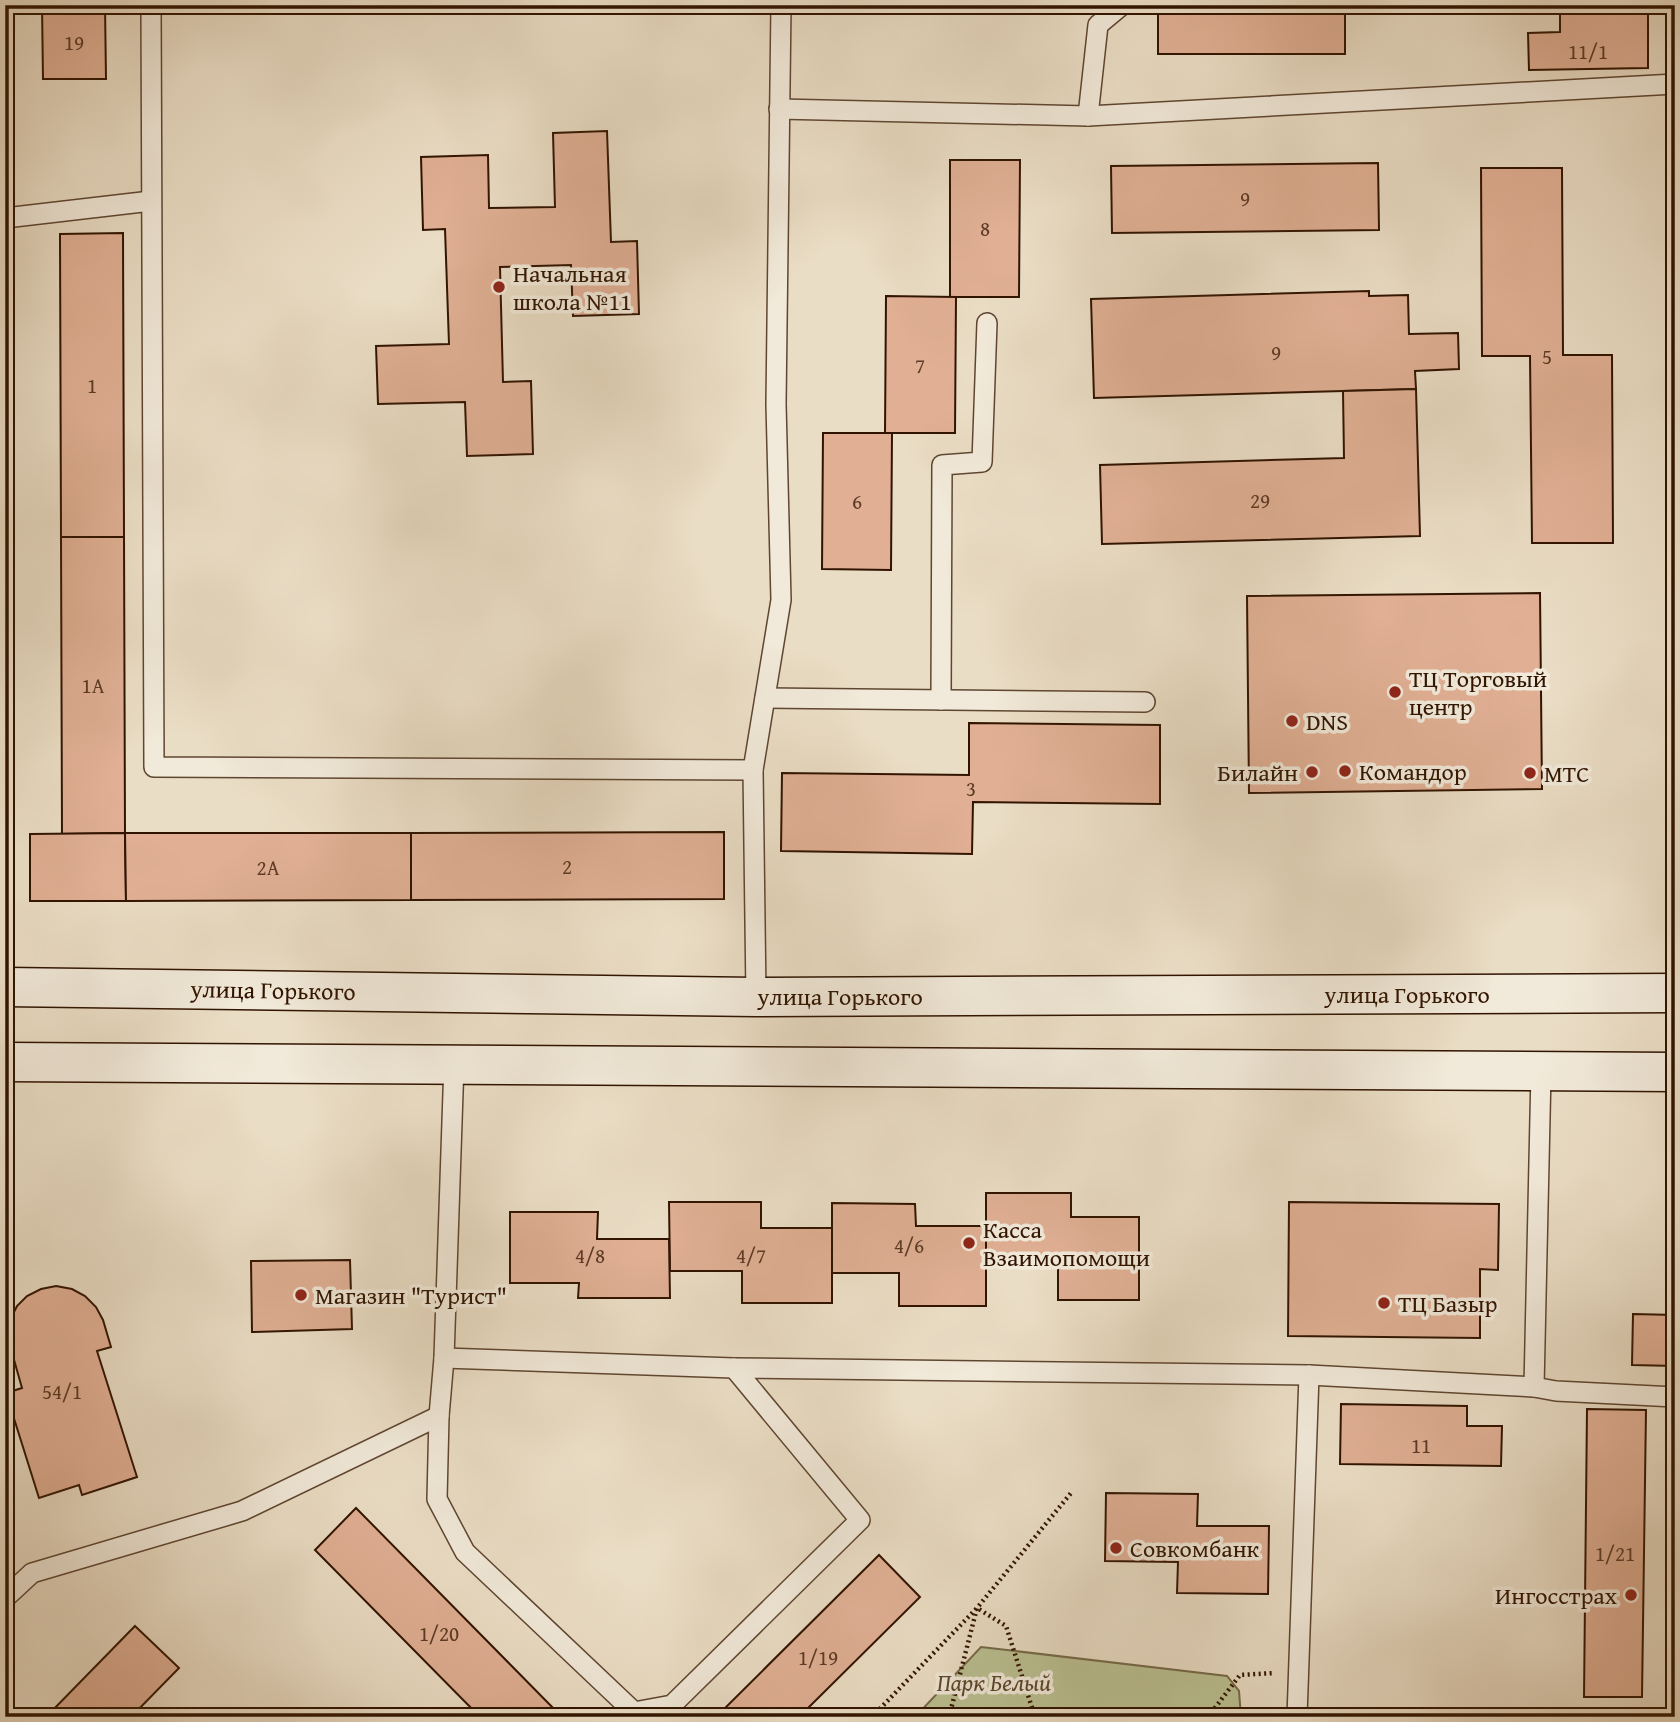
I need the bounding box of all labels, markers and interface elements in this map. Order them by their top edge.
house number: 19 [64,27,84,58]
house number: 11/1 [1568,36,1608,67]
house number: 9 [1240,183,1250,214]
house number: 8 [980,213,990,244]
place label: Начальная школа №11 [513,256,632,319]
marker: Начальная школа №11 [491,279,507,295]
house number: 9 [1271,337,1281,368]
house number: 5 [1542,341,1552,372]
house number: 7 [915,350,925,381]
house number: 1 [87,370,97,401]
house number: 29 [1250,485,1270,516]
house number: 6 [852,486,862,517]
place label: ТЦ Торговый центр [1409,661,1547,724]
house number: 1А [82,670,105,701]
marker: ТЦ Торговый центр [1387,684,1403,700]
place label: DNS [1306,704,1348,739]
marker: DNS [1284,713,1300,729]
place label: Командор [1359,754,1467,789]
place label: Билайн [1217,755,1298,790]
place label: МТС [1544,756,1589,791]
marker: Командор [1337,763,1353,779]
marker: Билайн [1304,764,1320,780]
marker: МТС [1522,765,1538,781]
house number: 3 [966,773,976,804]
house number: 2 [562,851,572,882]
house number: 2А [257,852,280,883]
street label: улица Горького [189,971,356,1009]
street label: улица Горького [1323,977,1490,1012]
street label: улица Горького [756,979,923,1014]
place label: Касса Взаимопомощи [983,1212,1150,1275]
house number: 4/6 [894,1230,924,1261]
marker: Касса Взаимопомощи [961,1235,977,1251]
house number: 4/8 [575,1240,605,1271]
house number: 4/7 [736,1240,766,1271]
place label: Магазин "Турист" [315,1278,507,1313]
place label: ТЦ Базыр [1398,1286,1497,1321]
marker: Магазин "Турист" [293,1287,309,1303]
marker: ТЦ Базыр [1376,1295,1392,1311]
house number: 54/1 [42,1376,82,1407]
house number: 11 [1411,1430,1431,1461]
place label: Совкомбанк [1130,1531,1260,1566]
house number: 1/21 [1595,1538,1635,1569]
marker: Совкомбанк [1108,1540,1124,1556]
place label: Ингосстрах [1495,1578,1618,1613]
marker: Ингосстрах [1623,1587,1639,1603]
house number: 1/20 [419,1618,459,1649]
house number: 1/19 [798,1642,838,1673]
park label: Парк Белый [937,1665,1051,1700]

